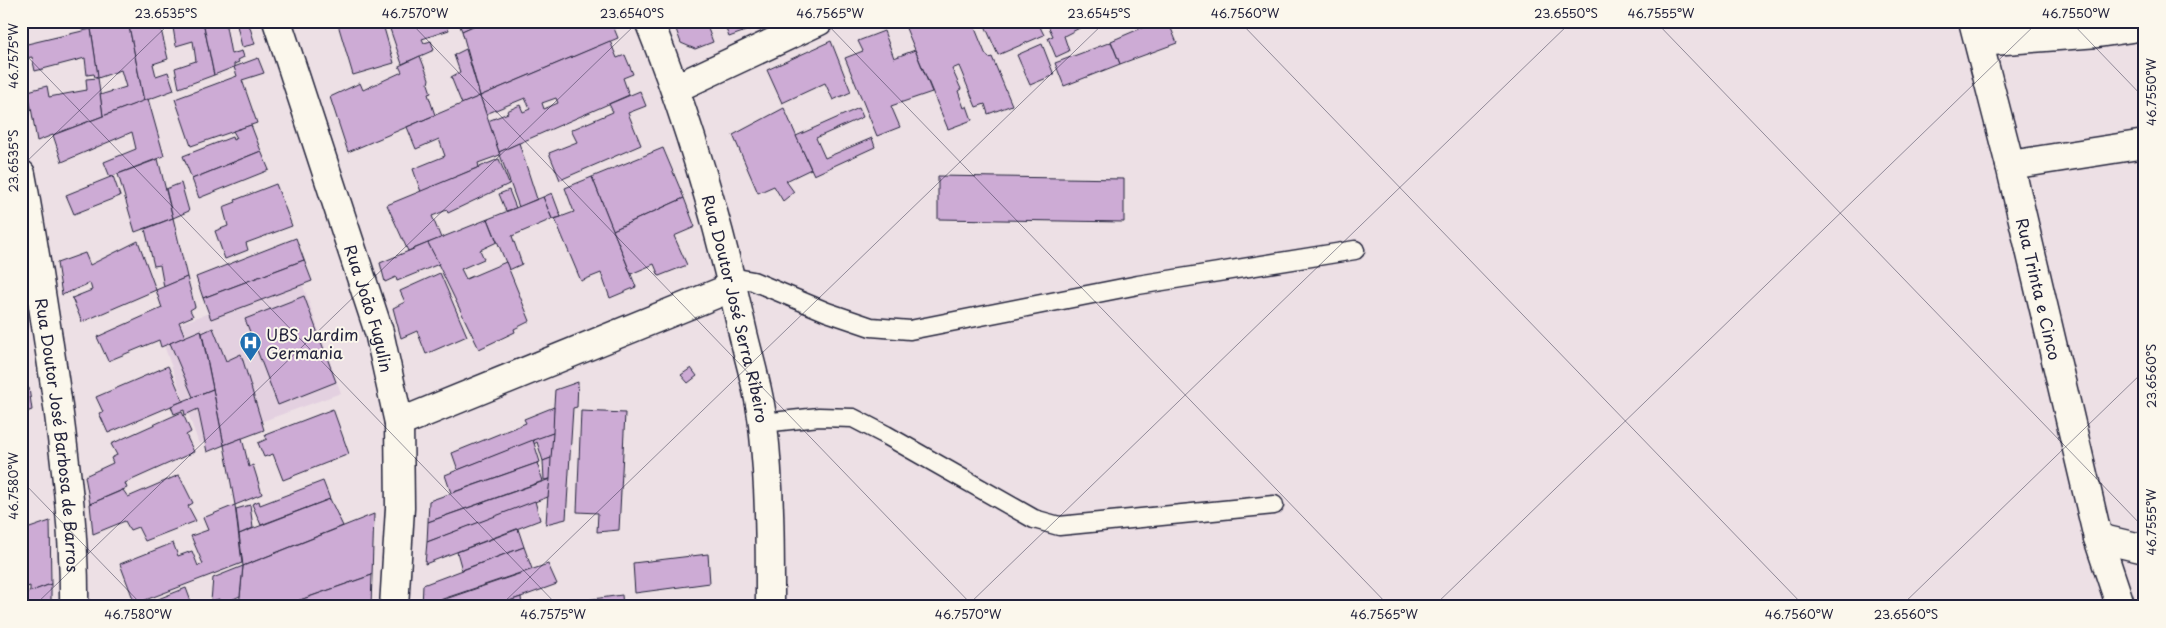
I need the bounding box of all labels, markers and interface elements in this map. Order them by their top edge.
text: 23.6535°S [134,4,198,22]
text: 46.7570°W [382,4,449,22]
text: 23.6540°S [600,4,664,22]
text: 46.7565°W [796,4,864,22]
text: 23.6545°S [1067,4,1131,22]
text: 46.7560°W [1211,4,1280,22]
text: 23.6550°S [1534,4,1598,22]
text: 46.7555°W [1628,4,1695,22]
text: 46.7550°W [2042,4,2111,22]
text: 46.7575°W [4,23,22,89]
text: 46.7550°W [2142,57,2160,126]
text: 23.6535°S [4,129,22,193]
street label: Rua Doutor José Serra Ribeiro [697,192,775,424]
street label: Rua Trinta e Cinco [2011,215,2068,362]
street label: Rua João Fugulin [339,241,399,374]
street label: Rua Doutor José Barbosa de Barros [30,296,86,573]
place label: UBS Jardim Germania [266,322,359,364]
hospital icon: UBS Jardim Germania [238,331,262,362]
text: 23.6560°S [2142,344,2160,408]
text: 46.7580°W [4,452,22,520]
text: 46.7555°W [2142,488,2160,555]
text: 46.7580°W [104,605,172,623]
text: 46.7575°W [520,605,586,623]
text: 46.7570°W [935,605,1002,623]
text: 46.7565°W [1350,605,1418,623]
text: 46.7560°W [1765,605,1834,623]
text: 23.6560°S [1874,605,1938,623]

